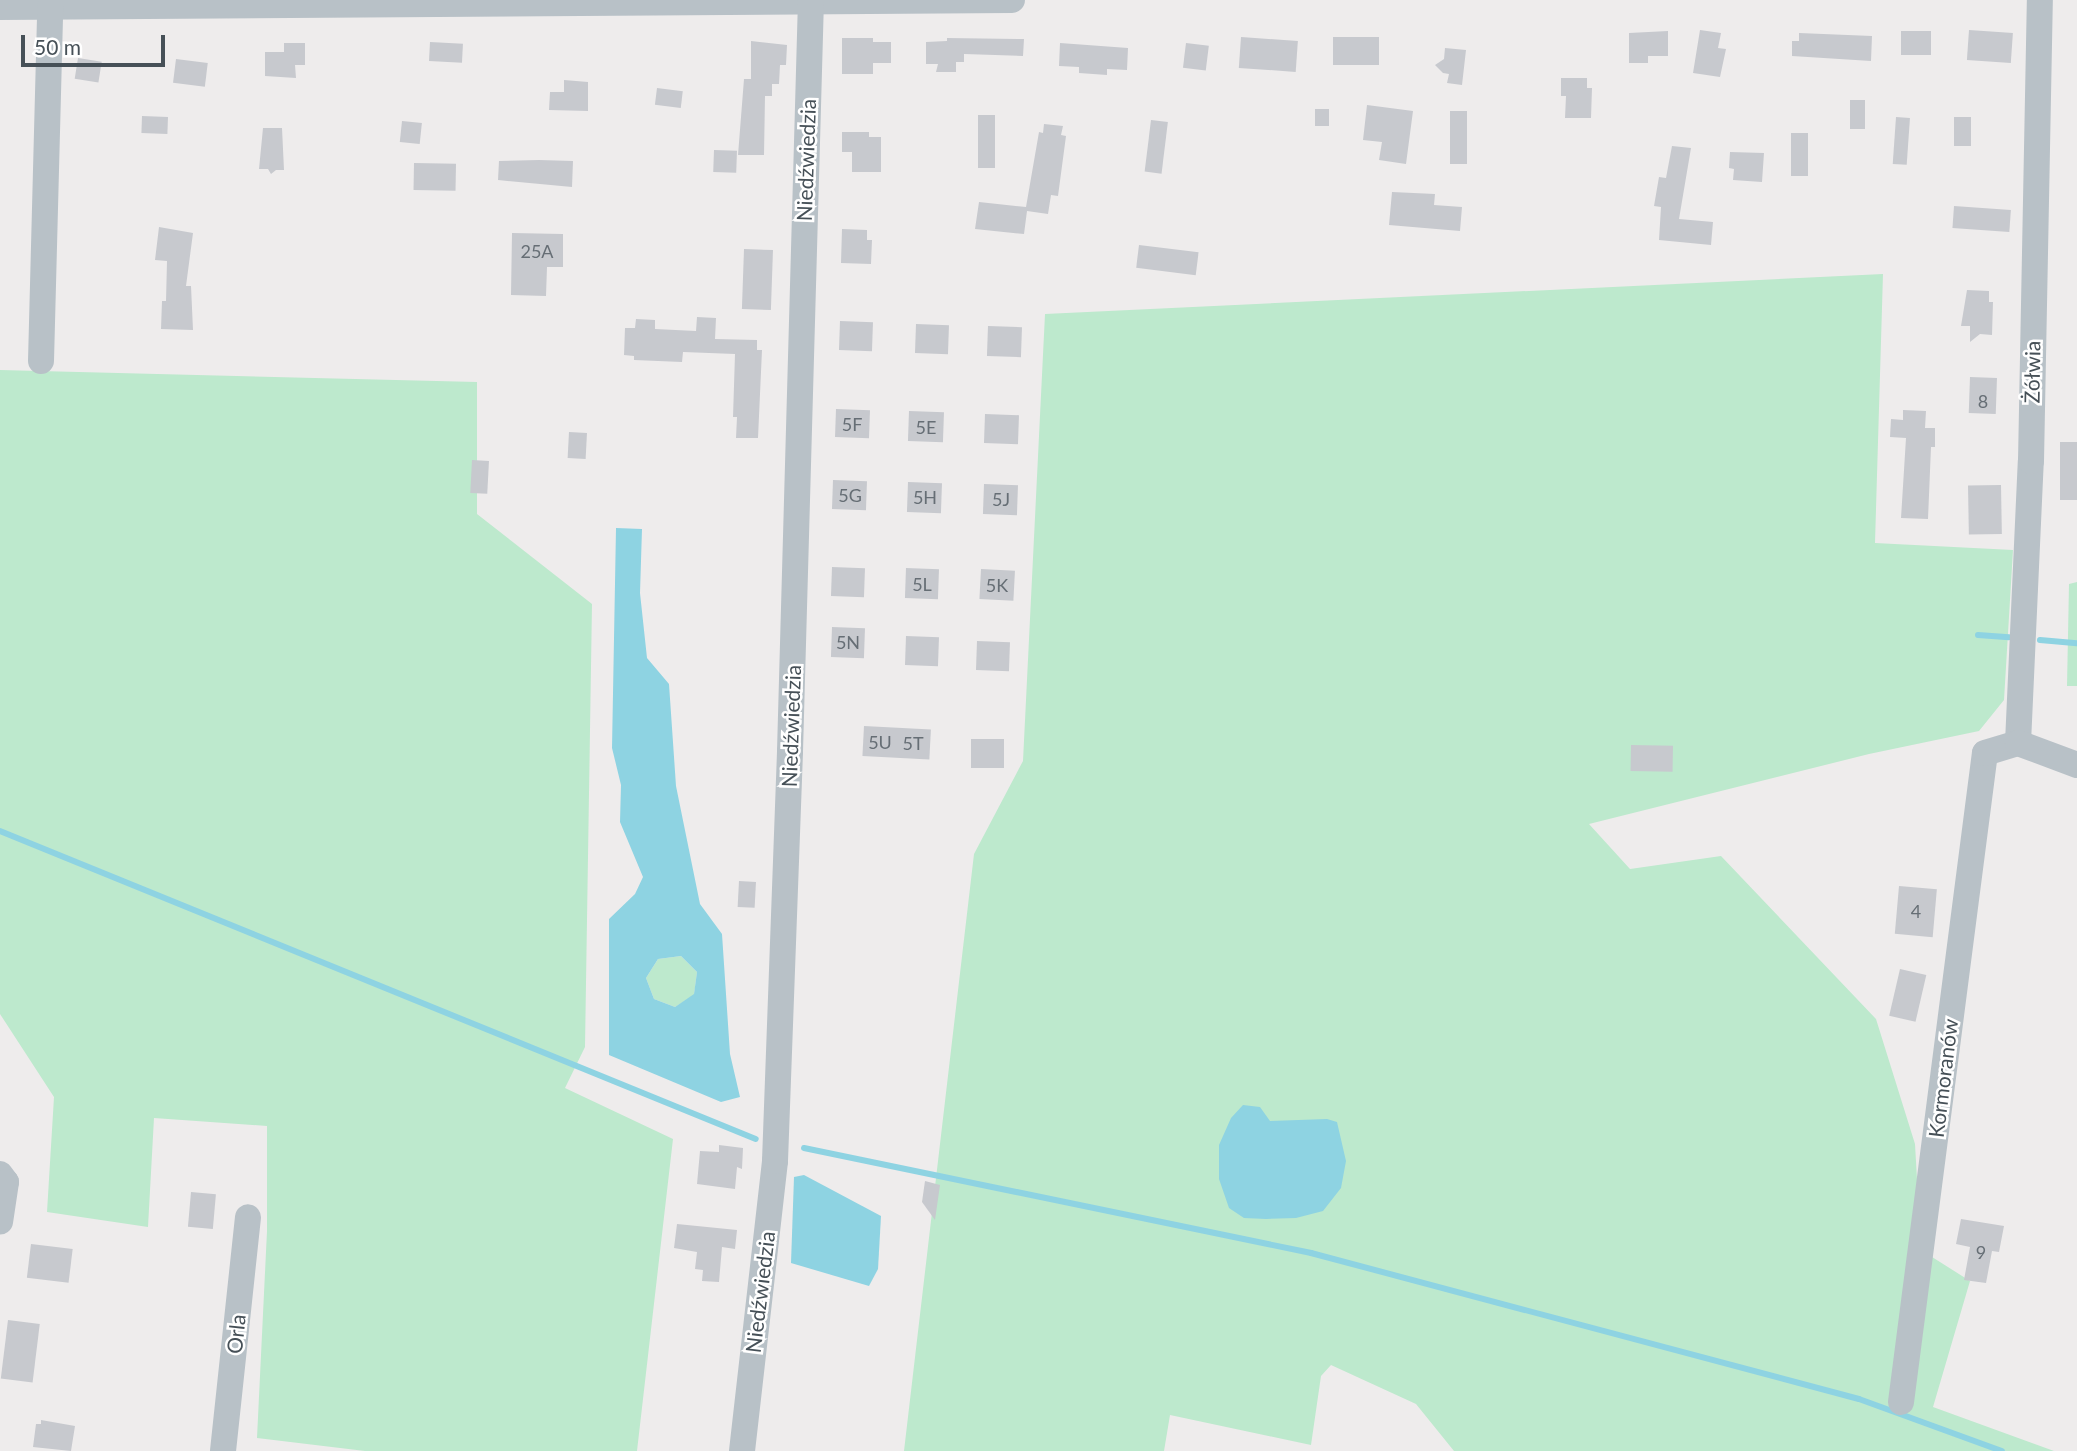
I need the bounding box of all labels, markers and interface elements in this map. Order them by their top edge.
scale bar [24,21,168,65]
text: 50 m [34,34,81,59]
street label: Niedźwiedzia [791,98,821,222]
house number: 25A [520,240,554,262]
street label: Żółwia [2019,341,2045,403]
house number: 8 [1978,390,1988,412]
house number: 5F [842,413,862,435]
house number: 5E [916,416,936,438]
house number: 5G [838,484,862,506]
house number: 5H [913,486,937,508]
house number: 5J [992,488,1010,510]
house number: 5L [912,573,932,595]
house number: 5K [986,574,1008,596]
house number: 5N [836,631,860,653]
street label: Niedźwiedzia [776,664,806,788]
house number: 5U [868,731,892,753]
house number: 5T [902,732,924,754]
house number: 4 [1911,900,1921,922]
street label: Kormoranów [1923,1017,1963,1139]
street label: Niedźwiedzia [740,1230,780,1354]
house number: 9 [1976,1241,1986,1263]
street label: Orla [221,1313,251,1355]

